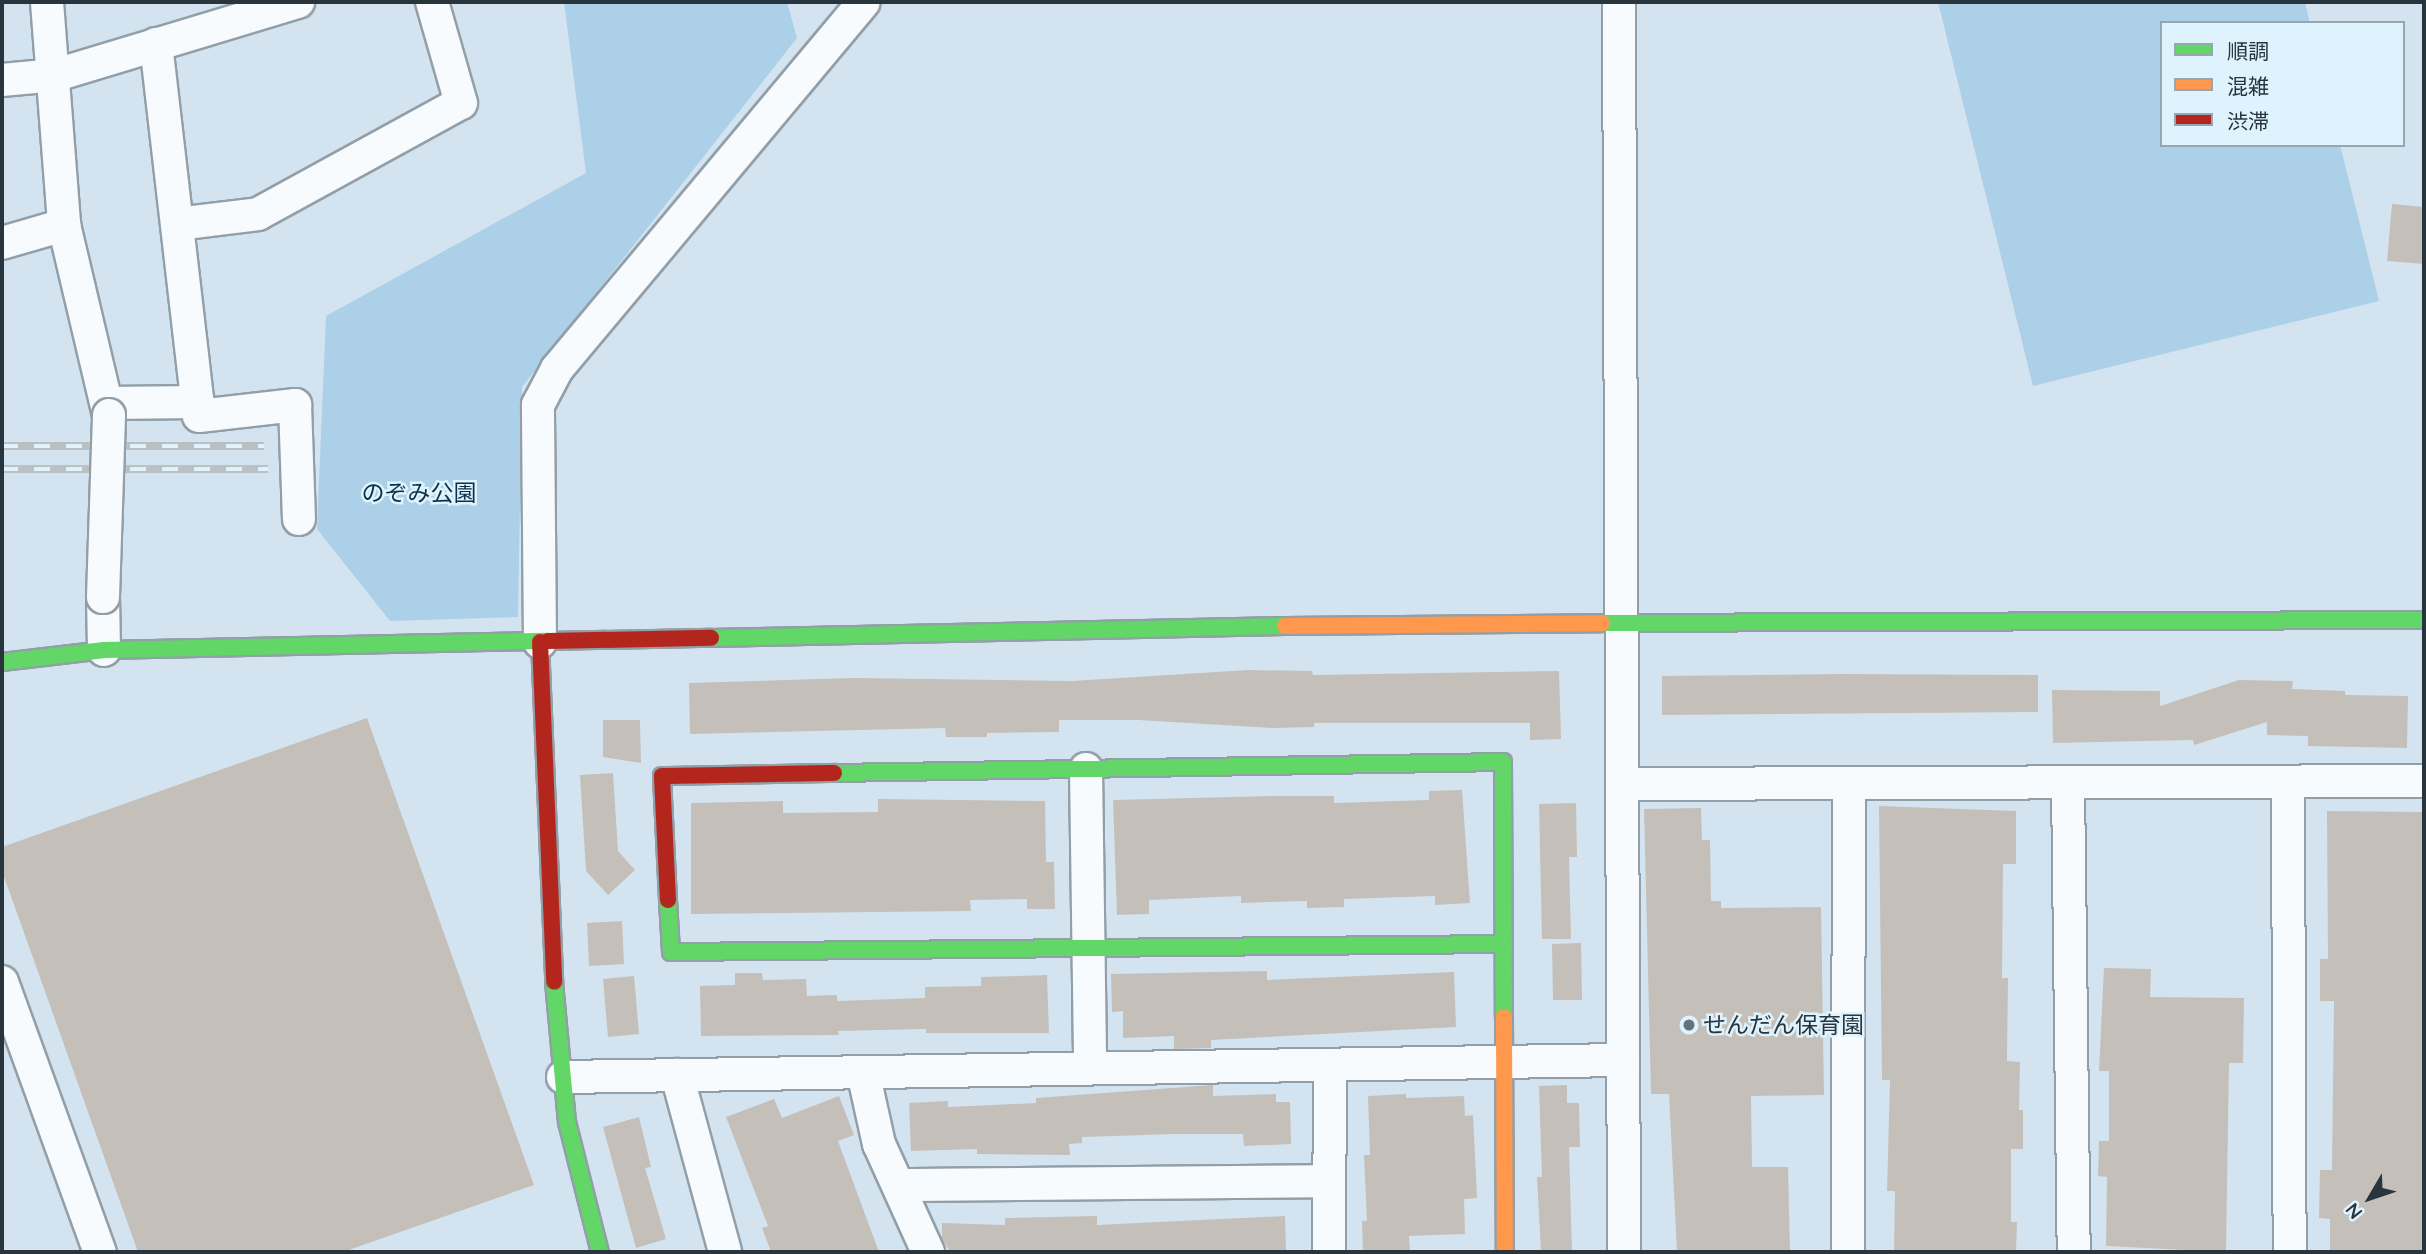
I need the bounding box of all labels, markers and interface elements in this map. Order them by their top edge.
legend [2160,21,2405,147]
text: 順調 [2227,38,2269,64]
text: 混雑 [2227,73,2269,99]
text: 渋滞 [2227,108,2269,134]
park label: のぞみ公園 [362,479,476,507]
place label: せんだん保育園 [1703,1011,1864,1039]
marker: せんだん保育園 [1681,1017,1697,1033]
north arrow [2335,1163,2405,1233]
text: N [2340,1198,2367,1224]

